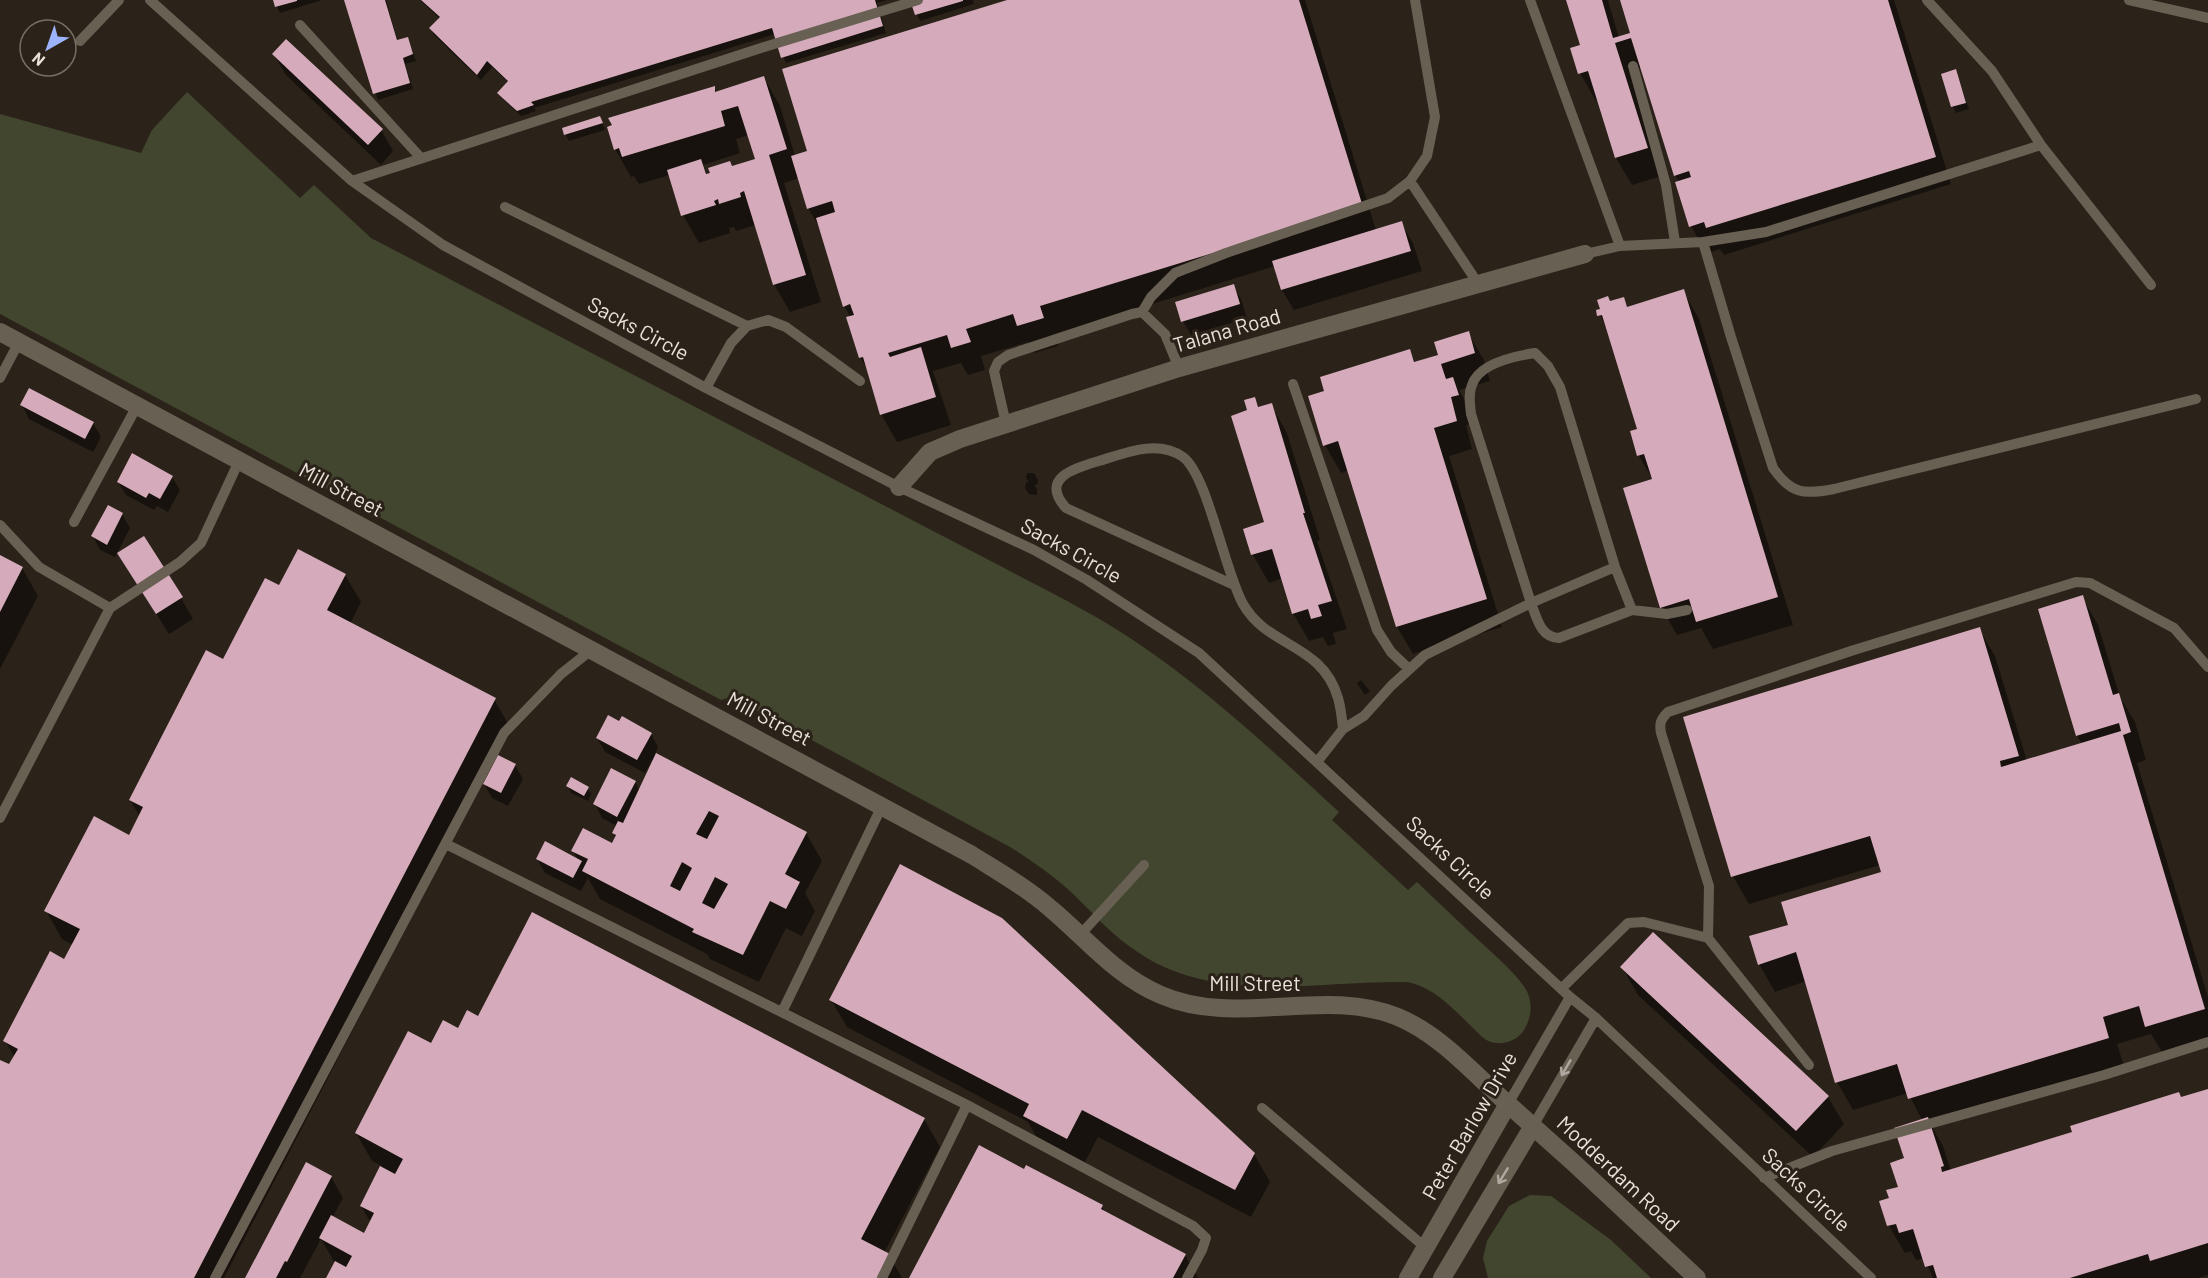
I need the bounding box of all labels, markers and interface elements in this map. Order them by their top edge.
north arrow [18,18,78,78]
text: N [28,49,48,71]
street label: Sacks Circle [584,291,694,365]
street label: Talana Road [1170,302,1283,357]
street label: Mill Street [295,456,388,521]
street label: Sacks Circle [1017,512,1126,588]
street label: Mill Street [723,685,816,750]
street label: Sacks Circle [1402,810,1500,904]
street label: Mill Street [1209,970,1301,995]
street label: Peter Barlow Drive [1416,1047,1521,1204]
one-way arrow [1560,1059,1572,1076]
street label: Modderdam Road [1553,1110,1685,1236]
street label: Sacks Circle [1758,1142,1856,1236]
one-way arrow [1496,1167,1508,1184]

